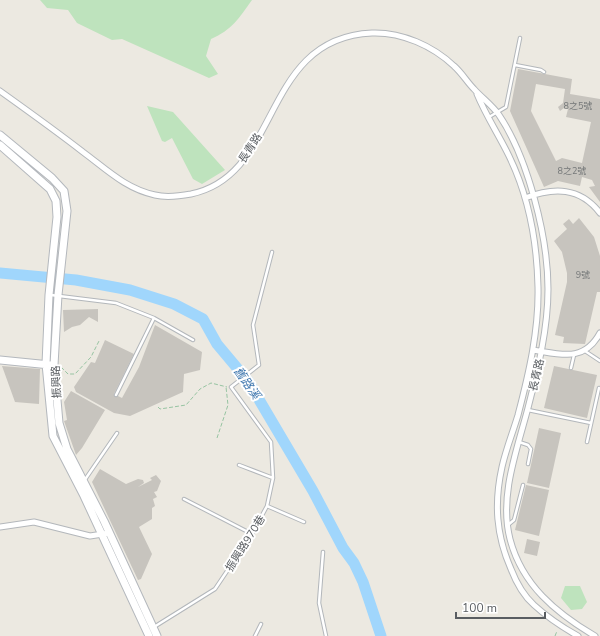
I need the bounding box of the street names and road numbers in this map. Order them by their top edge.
street label: 長青路 [235,130,266,166]
street label: 長青路 [525,357,548,393]
street label: 振興路 [48,365,65,399]
street label: 振興路970巷 [222,512,269,574]

